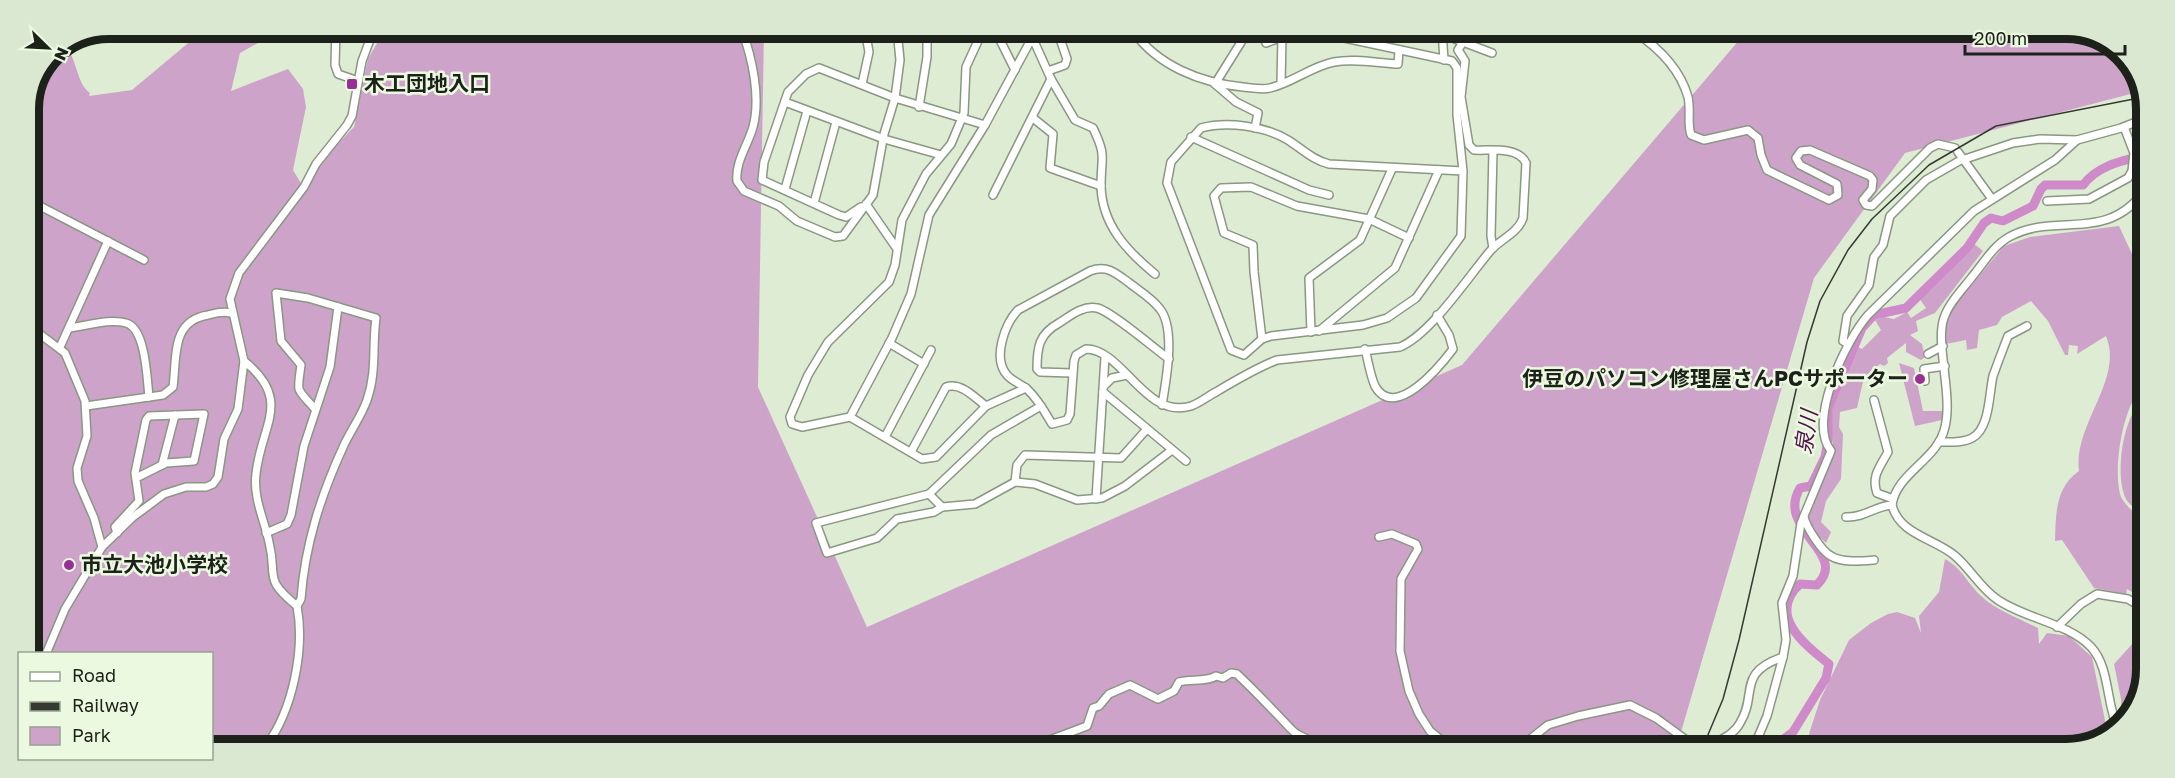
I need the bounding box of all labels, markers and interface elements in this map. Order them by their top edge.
north arrow [18,18,78,78]
scale bar [1965,18,2126,56]
text: 200 m [1974,27,2027,49]
text: N [50,44,73,64]
place label: 木工団地入口 [364,70,490,96]
marker: 木工団地入口 [345,77,359,91]
place label: 伊豆のパソコン修理屋さんPCサポーター [1522,365,1908,391]
marker: 伊豆のパソコン修理屋さんPCサポーター [1913,372,1927,386]
water label: 泉川 [1789,406,1822,456]
place label: 市立大池小学校 [81,551,228,577]
marker: 市立大池小学校 [62,558,76,572]
legend [18,652,213,760]
text: Road [72,664,116,686]
text: Railway [72,694,139,716]
text: Park [72,724,111,746]

